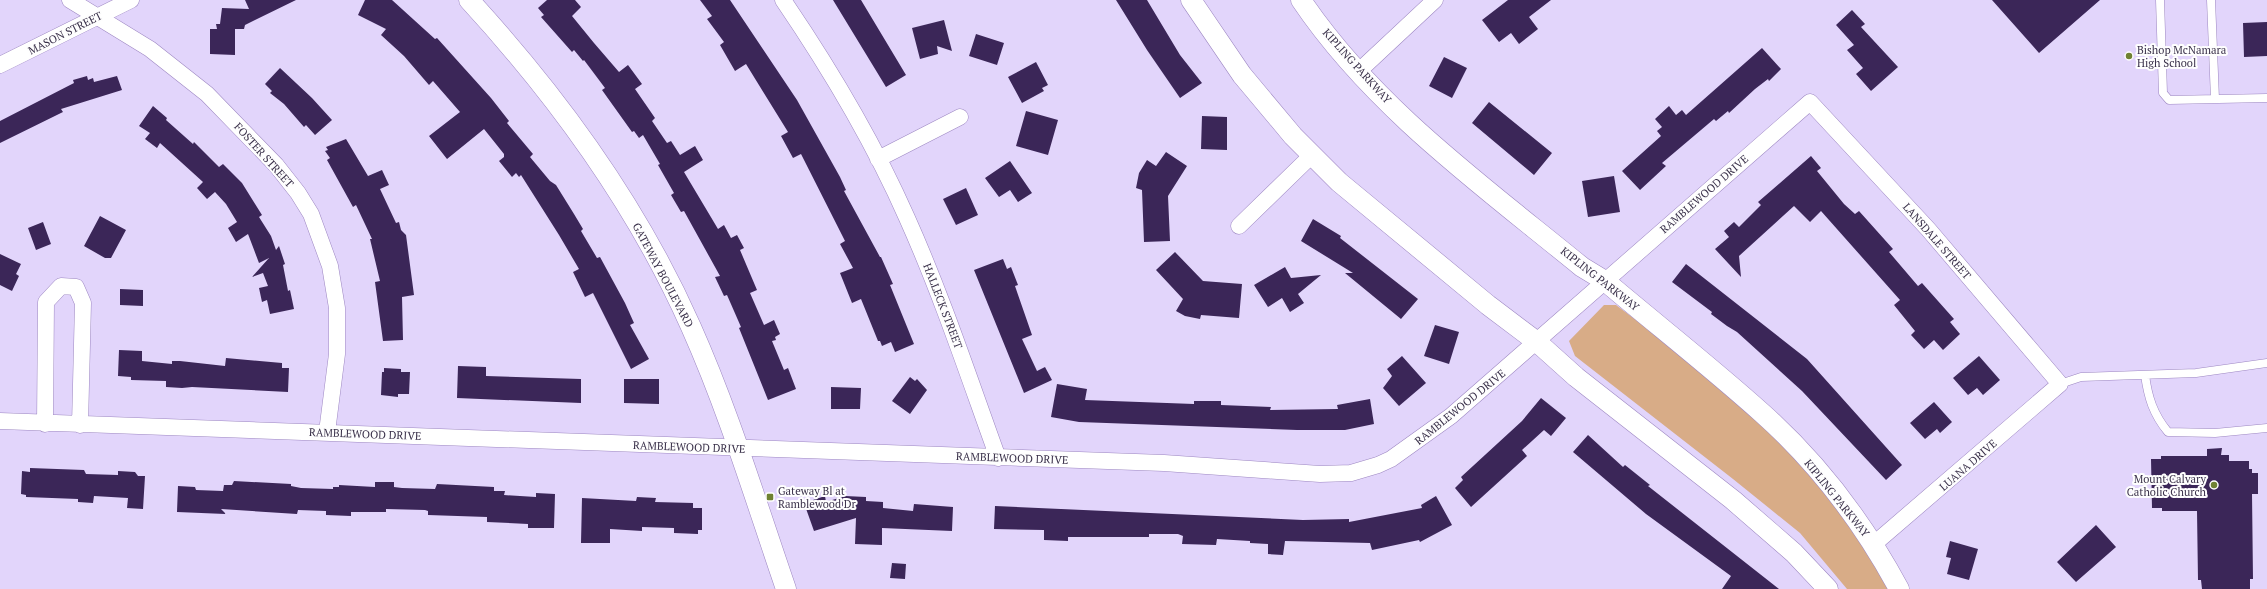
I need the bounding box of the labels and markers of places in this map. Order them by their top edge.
place label: Bishop McNamara High School [2137,43,2227,70]
marker: Bishop McNamara High School [2124,51,2134,61]
place label: Mount Calvary Catholic Church [2127,472,2207,499]
marker: Mount Calvary Catholic Church [2209,480,2219,490]
place label: Gateway Bl at Ramblewood Dr [778,484,856,511]
marker: Gateway Bl at Ramblewood Dr [765,492,775,502]

